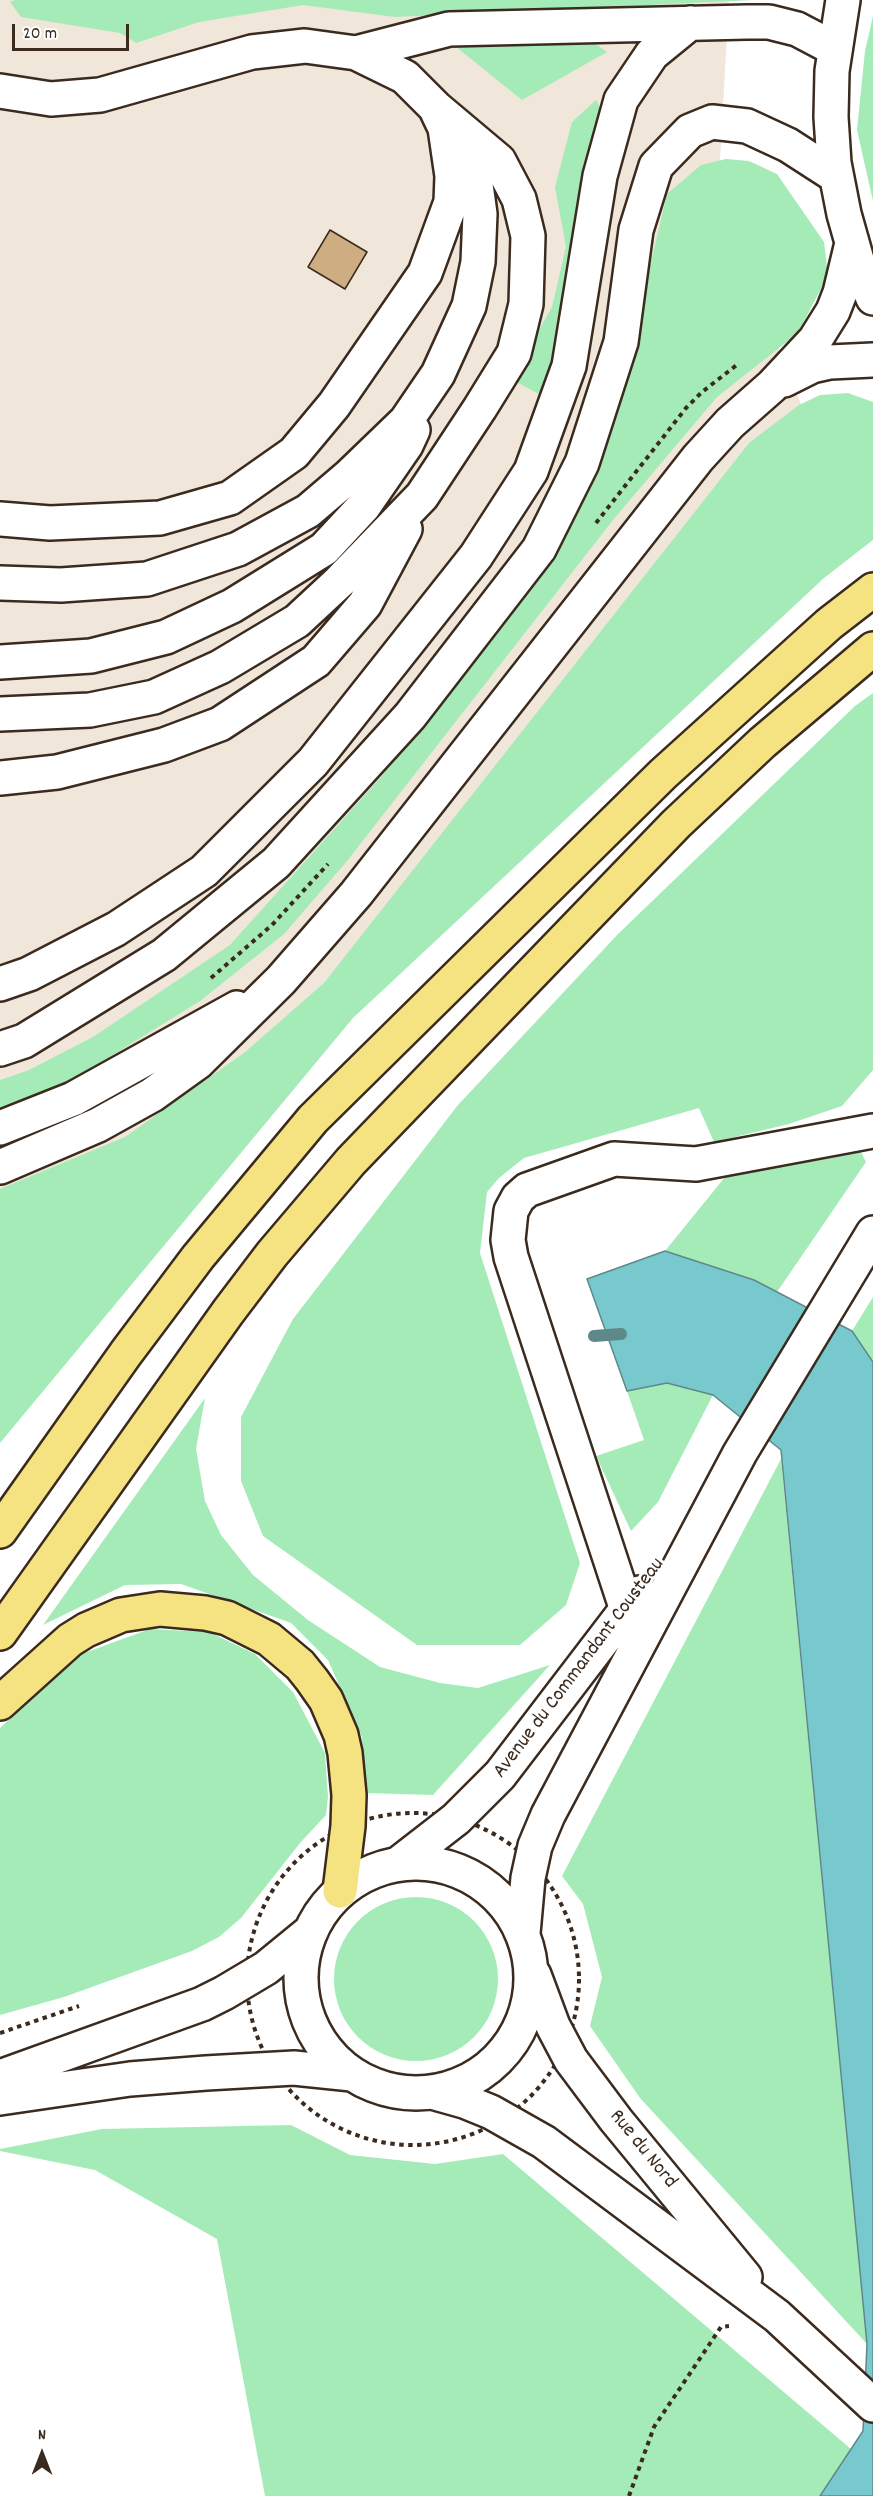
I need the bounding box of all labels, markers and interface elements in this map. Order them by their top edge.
scale bar [15,12,132,50]
text: 20 m [23,22,57,47]
street label: Avenue du Commandant Cousteau [489,1554,671,1784]
street label: Rue du Nord [603,2105,681,2195]
north arrow [12,2424,72,2484]
text: N [38,2424,46,2447]

